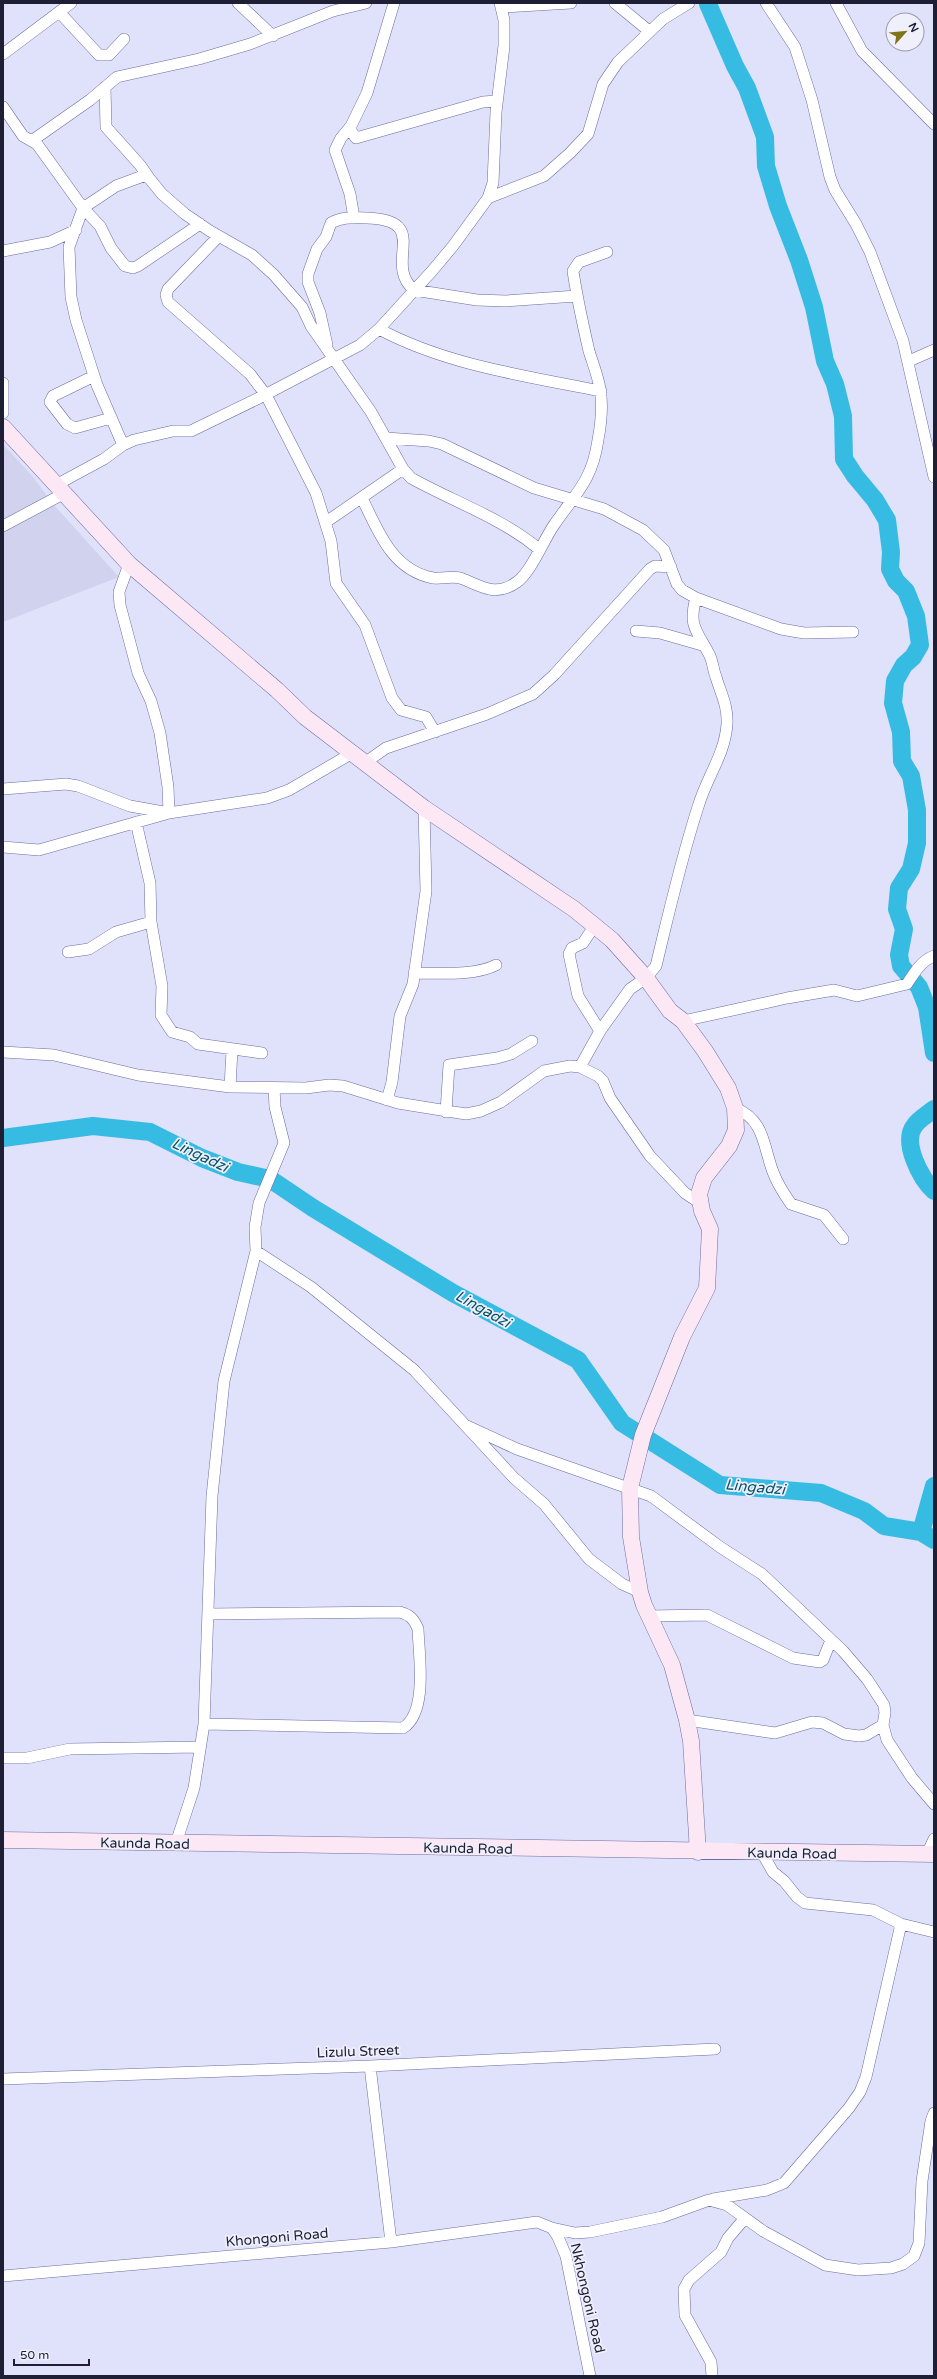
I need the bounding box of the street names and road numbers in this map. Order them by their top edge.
street label: Kaunda Road [100,1834,190,1853]
street label: Kaunda Road [423,1839,513,1858]
street label: Kaunda Road [747,1844,837,1863]
street label: Lizulu Street [316,2042,400,2061]
street label: Khongoni Road [225,2225,329,2250]
street label: Nkhongoni Road [567,2241,608,2355]

